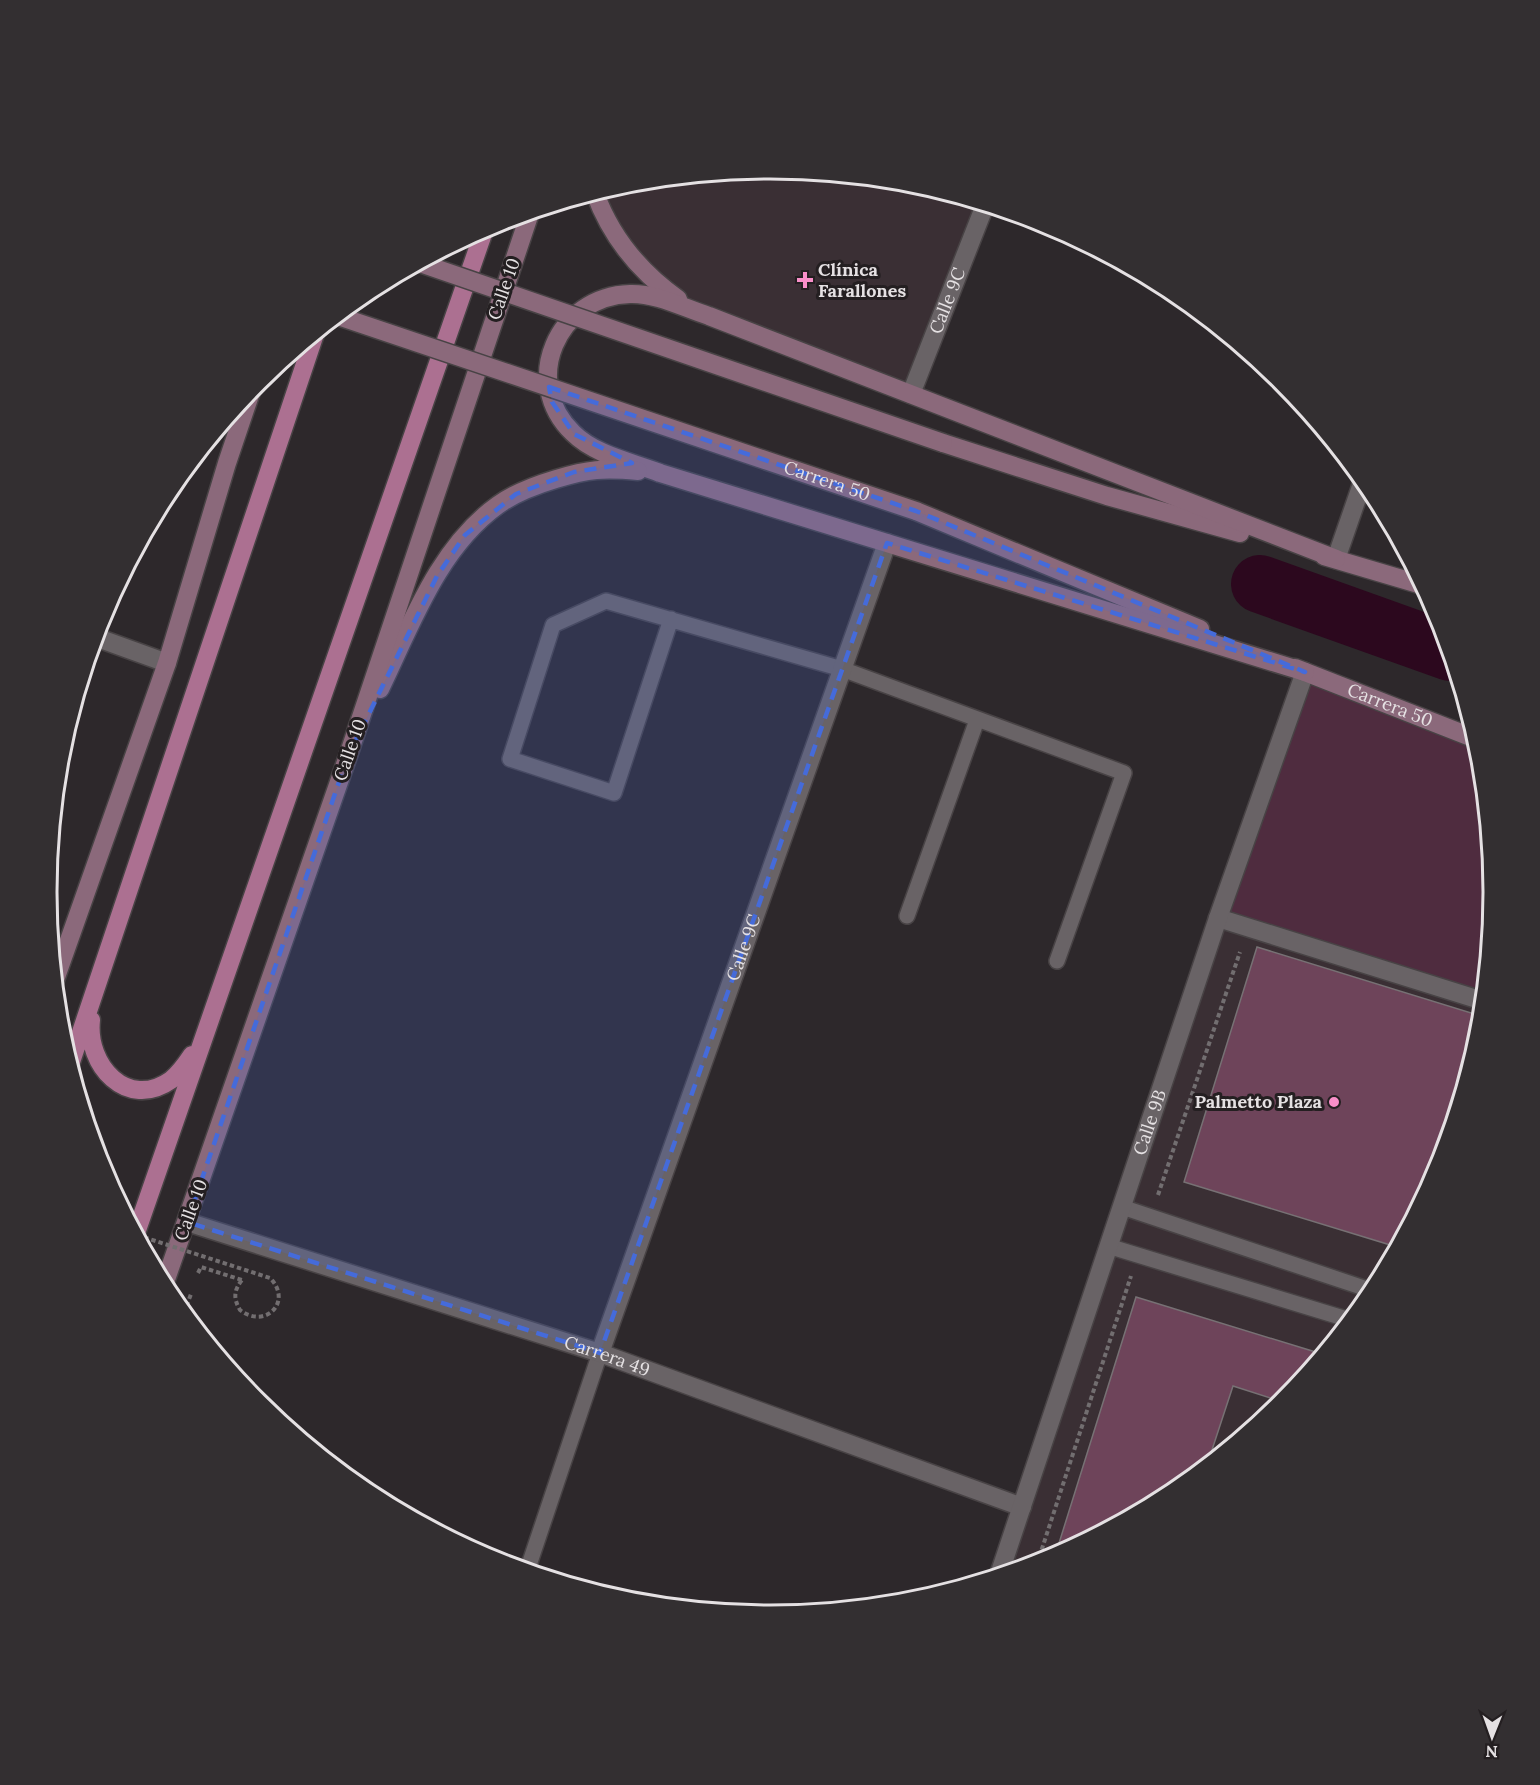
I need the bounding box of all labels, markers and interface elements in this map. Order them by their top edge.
street label: Calle 10 [482,255,525,323]
place label: Clínica Farallones [818,258,907,302]
street label: Calle 9C [924,264,970,337]
marker: Clínica Farallones [796,271,814,289]
street label: Carrera 50 [781,455,873,506]
street label: Carrera 50 [1344,678,1436,732]
street label: Calle 10 [328,716,371,784]
street label: Calle 9C [721,911,766,984]
street label: Calle 9B [1128,1087,1171,1158]
place label: Palmetto Plaza [1194,1090,1323,1113]
marker: Palmetto Plaza [1327,1095,1341,1109]
street label: Calle 10 [169,1176,212,1244]
street label: Carrera 49 [562,1330,653,1381]
north arrow [1462,1707,1522,1767]
text: N [1485,1742,1498,1762]

